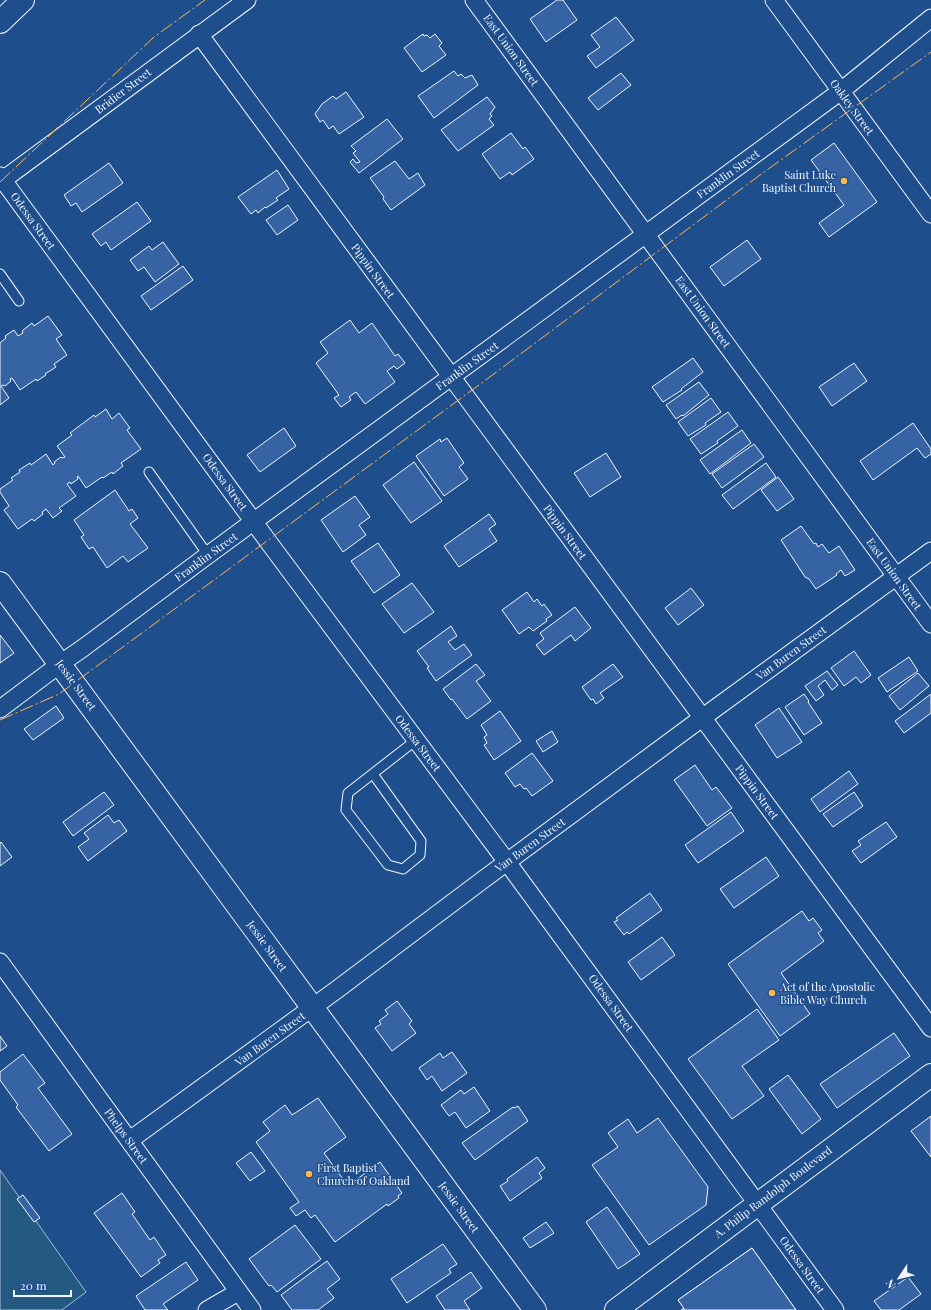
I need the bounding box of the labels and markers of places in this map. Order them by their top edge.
place label: Saint Luke Baptist Church [762,167,837,195]
marker: Saint Luke Baptist Church [839,176,849,186]
place label: Act of the Apostolic Bible Way Church [779,979,875,1007]
marker: Act of the Apostolic Bible Way Church [767,988,777,998]
place label: First Baptist Church of Oakland [317,1160,411,1188]
marker: First Baptist Church of Oakland [304,1169,314,1179]

